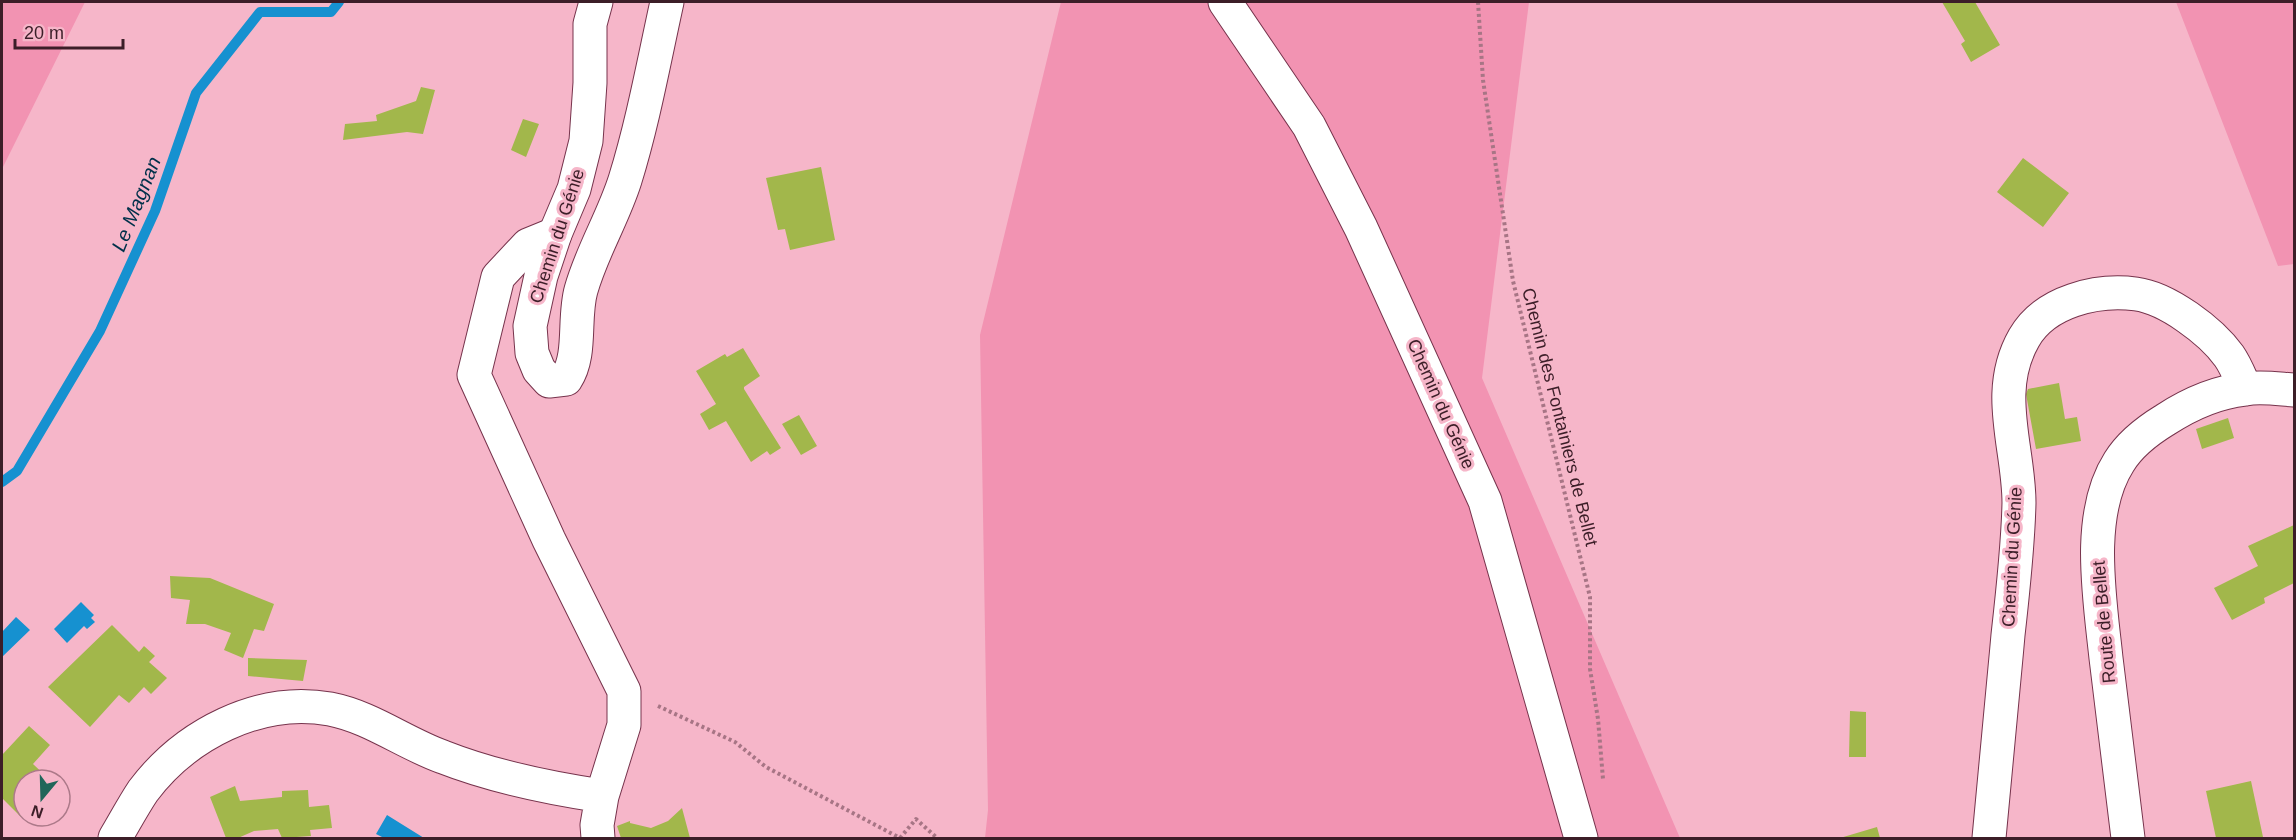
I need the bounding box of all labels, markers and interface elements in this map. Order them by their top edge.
scale bar [15,12,123,50]
text: 20 m [24,23,64,43]
water label: Le Magnan [107,153,165,255]
street label: Chemin du Génie [526,166,588,306]
street label: Chemin des Fontainiers de Bellet [1518,286,1602,548]
street label: Chemin du Génie [1403,336,1479,472]
street label: Chemin du Génie [1998,487,2026,627]
street label: Route de Bellet [2089,560,2119,684]
north arrow [12,768,72,828]
text: N [29,802,46,822]

